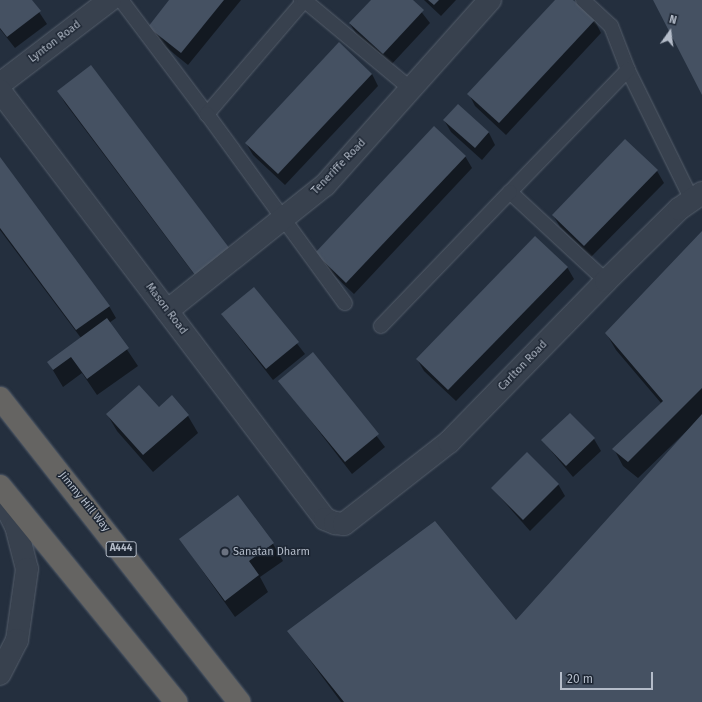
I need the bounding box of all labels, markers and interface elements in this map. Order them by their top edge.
north arrow [650,12,690,52]
text: N [668,13,678,27]
street label: Lynton Road [26,18,84,66]
street label: Teneriffe Road [309,136,369,198]
street label: Mason Road [142,281,190,337]
street label: Carlton Road [496,338,550,394]
street label: Jimmy Hill Way [56,469,112,535]
road number: A444 [105,541,137,557]
place label: Sanatan Dharm [233,545,310,559]
marker: Sanatan Dharm [220,547,230,557]
scale bar [562,664,655,690]
text: 20 m [567,672,593,686]

